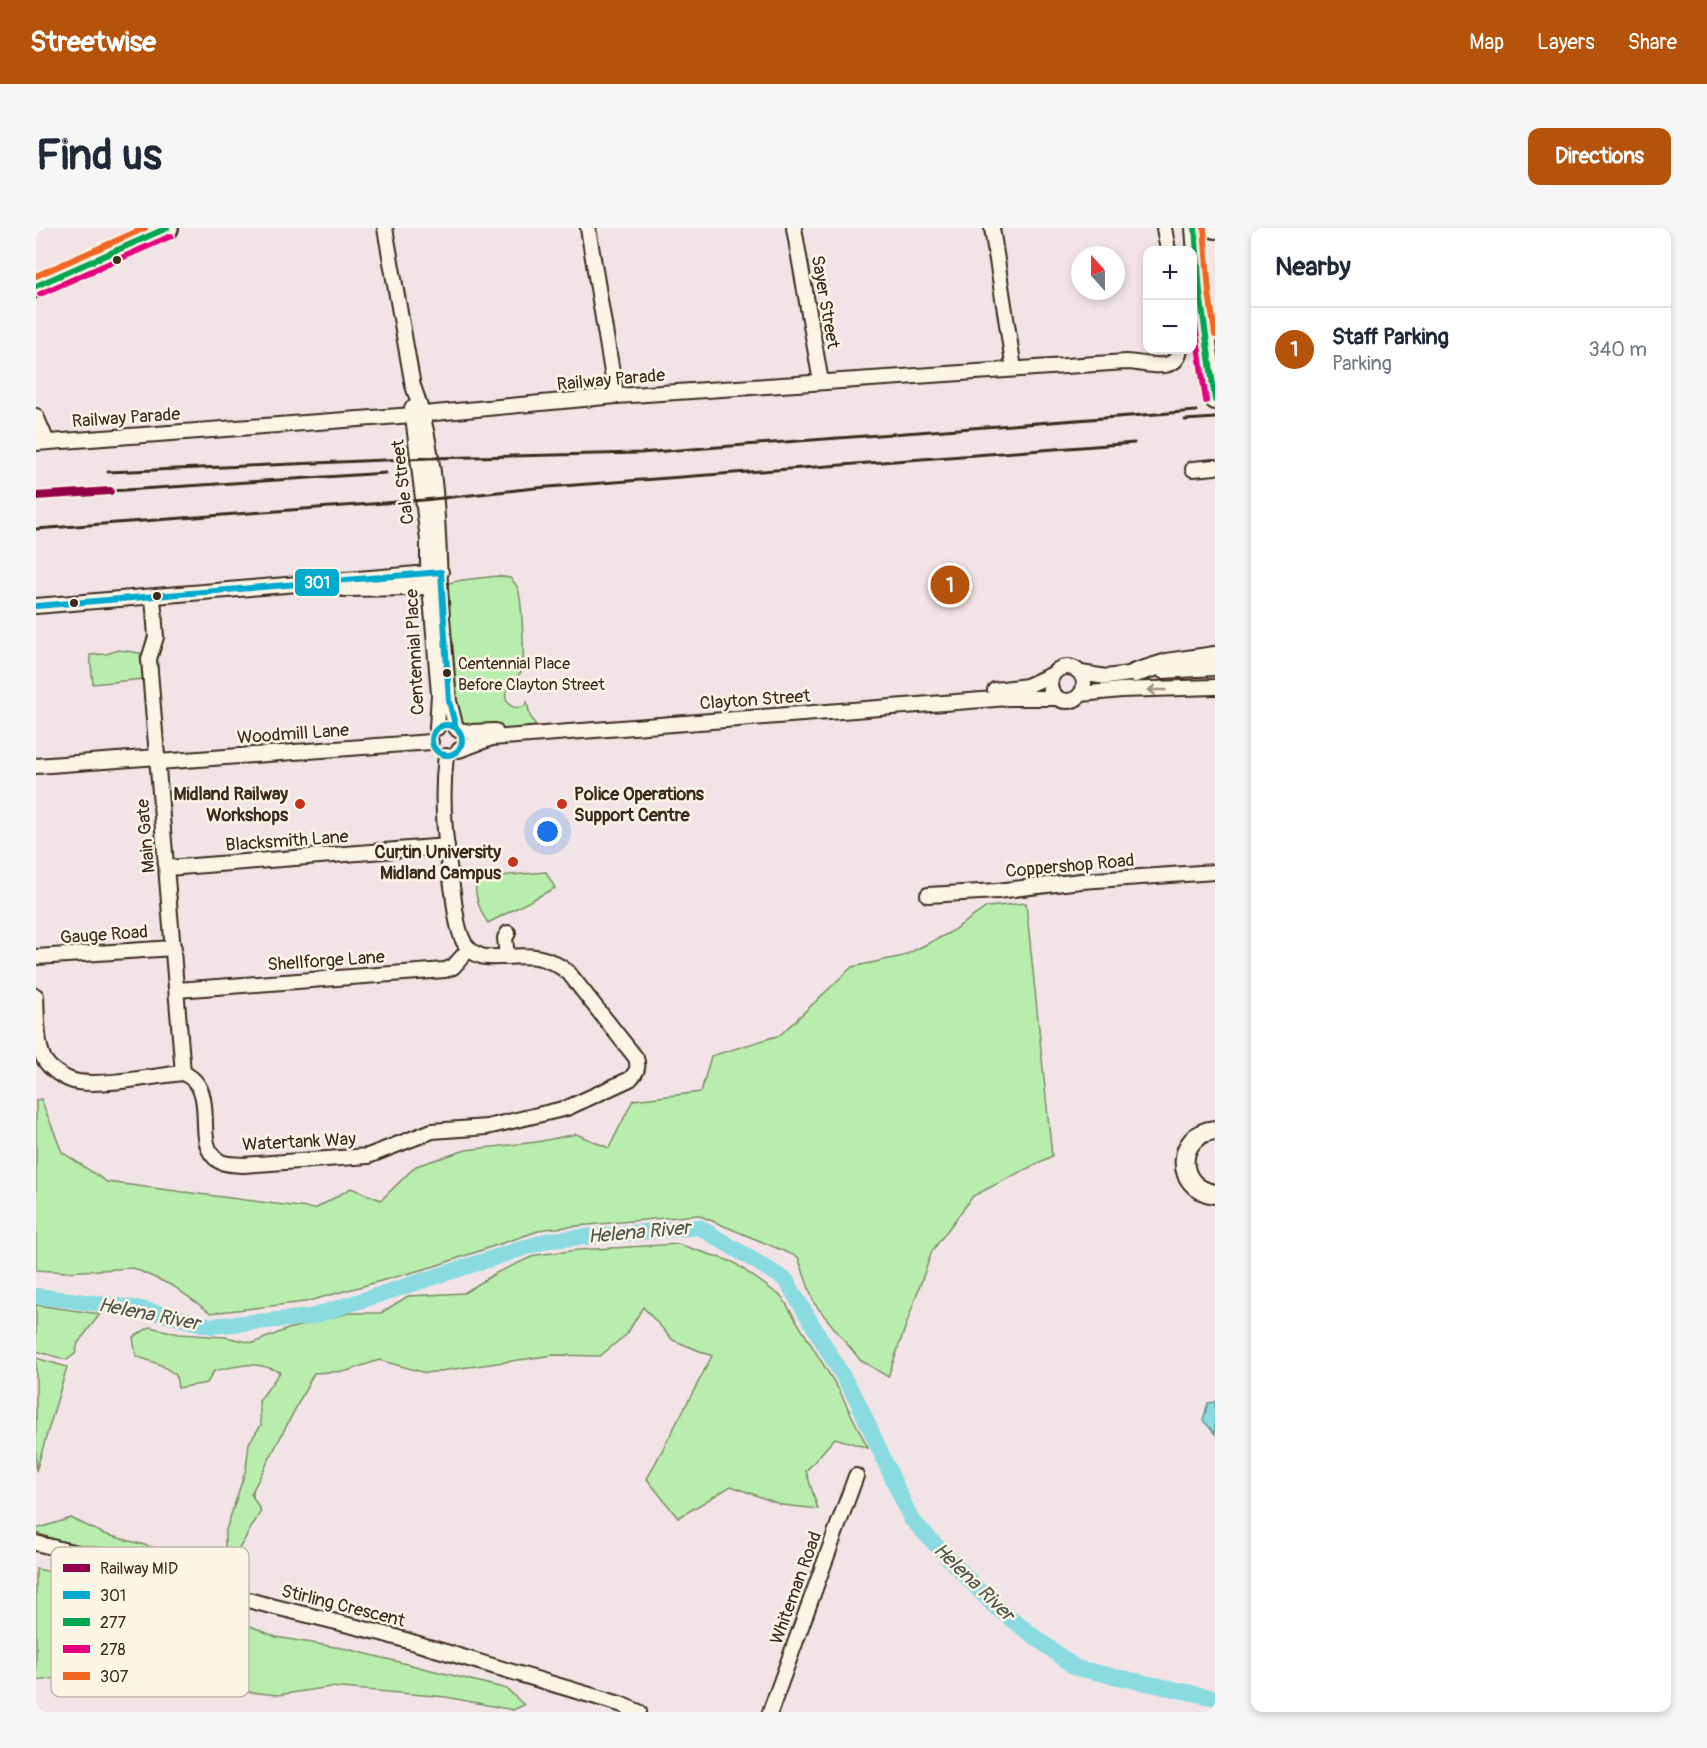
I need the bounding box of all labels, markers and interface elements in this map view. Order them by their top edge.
text: Streetwise [30,25,156,60]
text: Map [1469,29,1504,56]
text: Layers [1537,29,1595,56]
text: Share [1628,29,1677,56]
button: Directions [1528,128,1671,185]
text: Find us [36,130,162,182]
north arrow [1071,246,1125,300]
map controls [1143,246,1197,354]
button: + [1143,246,1197,300]
text: Nearby [1275,251,1351,283]
unlabelled marker [111,254,123,266]
street label: Sayer Street [805,254,845,351]
button: − [1143,300,1197,354]
text: Staff Parking [1332,323,1449,351]
text: 1 [1291,337,1298,362]
text: 340 m [1588,337,1647,362]
text: Parking [1332,351,1392,376]
street label: Railway Parade [556,364,666,396]
street label: Railway Parade [71,403,181,433]
street label: Cale Street [386,438,420,526]
pin: 1 [930,562,970,608]
line badge: 301 [294,568,340,597]
text: 301 [304,573,330,593]
street label: Centennial Place [400,588,430,716]
unlabelled marker [151,590,163,602]
unlabelled marker [68,597,80,609]
place label: Centennial Place Before Clayton Street [458,654,605,695]
marker: Centennial Place Before Clayton Street [441,667,453,679]
one-way arrow [1147,684,1167,696]
street label: Clayton Street [699,685,812,715]
street label: Woodmill Lane [236,719,350,749]
place label: Midland Railway Workshops [174,783,289,827]
place label: Police Operations Support Centre [574,783,705,827]
marker: Midland Railway Workshops [293,797,307,811]
marker: Police Operations Support Centre [555,797,569,811]
street label: Main Gate [131,798,161,874]
your location [533,817,562,846]
street label: Blacksmith Lane [225,825,349,857]
place label: Curtin University Midland Campus [375,841,502,885]
street label: Coppershop Road [1005,849,1135,883]
marker: Curtin University Midland Campus [506,855,520,869]
street label: Gauge Road [59,920,149,950]
street label: Shellforge Lane [267,945,386,977]
street label: Watertank Way [242,1128,357,1156]
water label: Helena River [587,1215,694,1249]
water label: Helena River [96,1292,205,1337]
street label: Whiteman Road [765,1528,827,1648]
water label: Helena River [928,1537,1022,1629]
legend [51,1547,249,1697]
text: Railway MID [100,1559,178,1579]
street label: Stirling Crescent [279,1579,408,1633]
text: 301 [100,1586,126,1606]
text: 277 [100,1613,126,1633]
text: 278 [100,1640,125,1660]
text: 307 [100,1667,129,1687]

